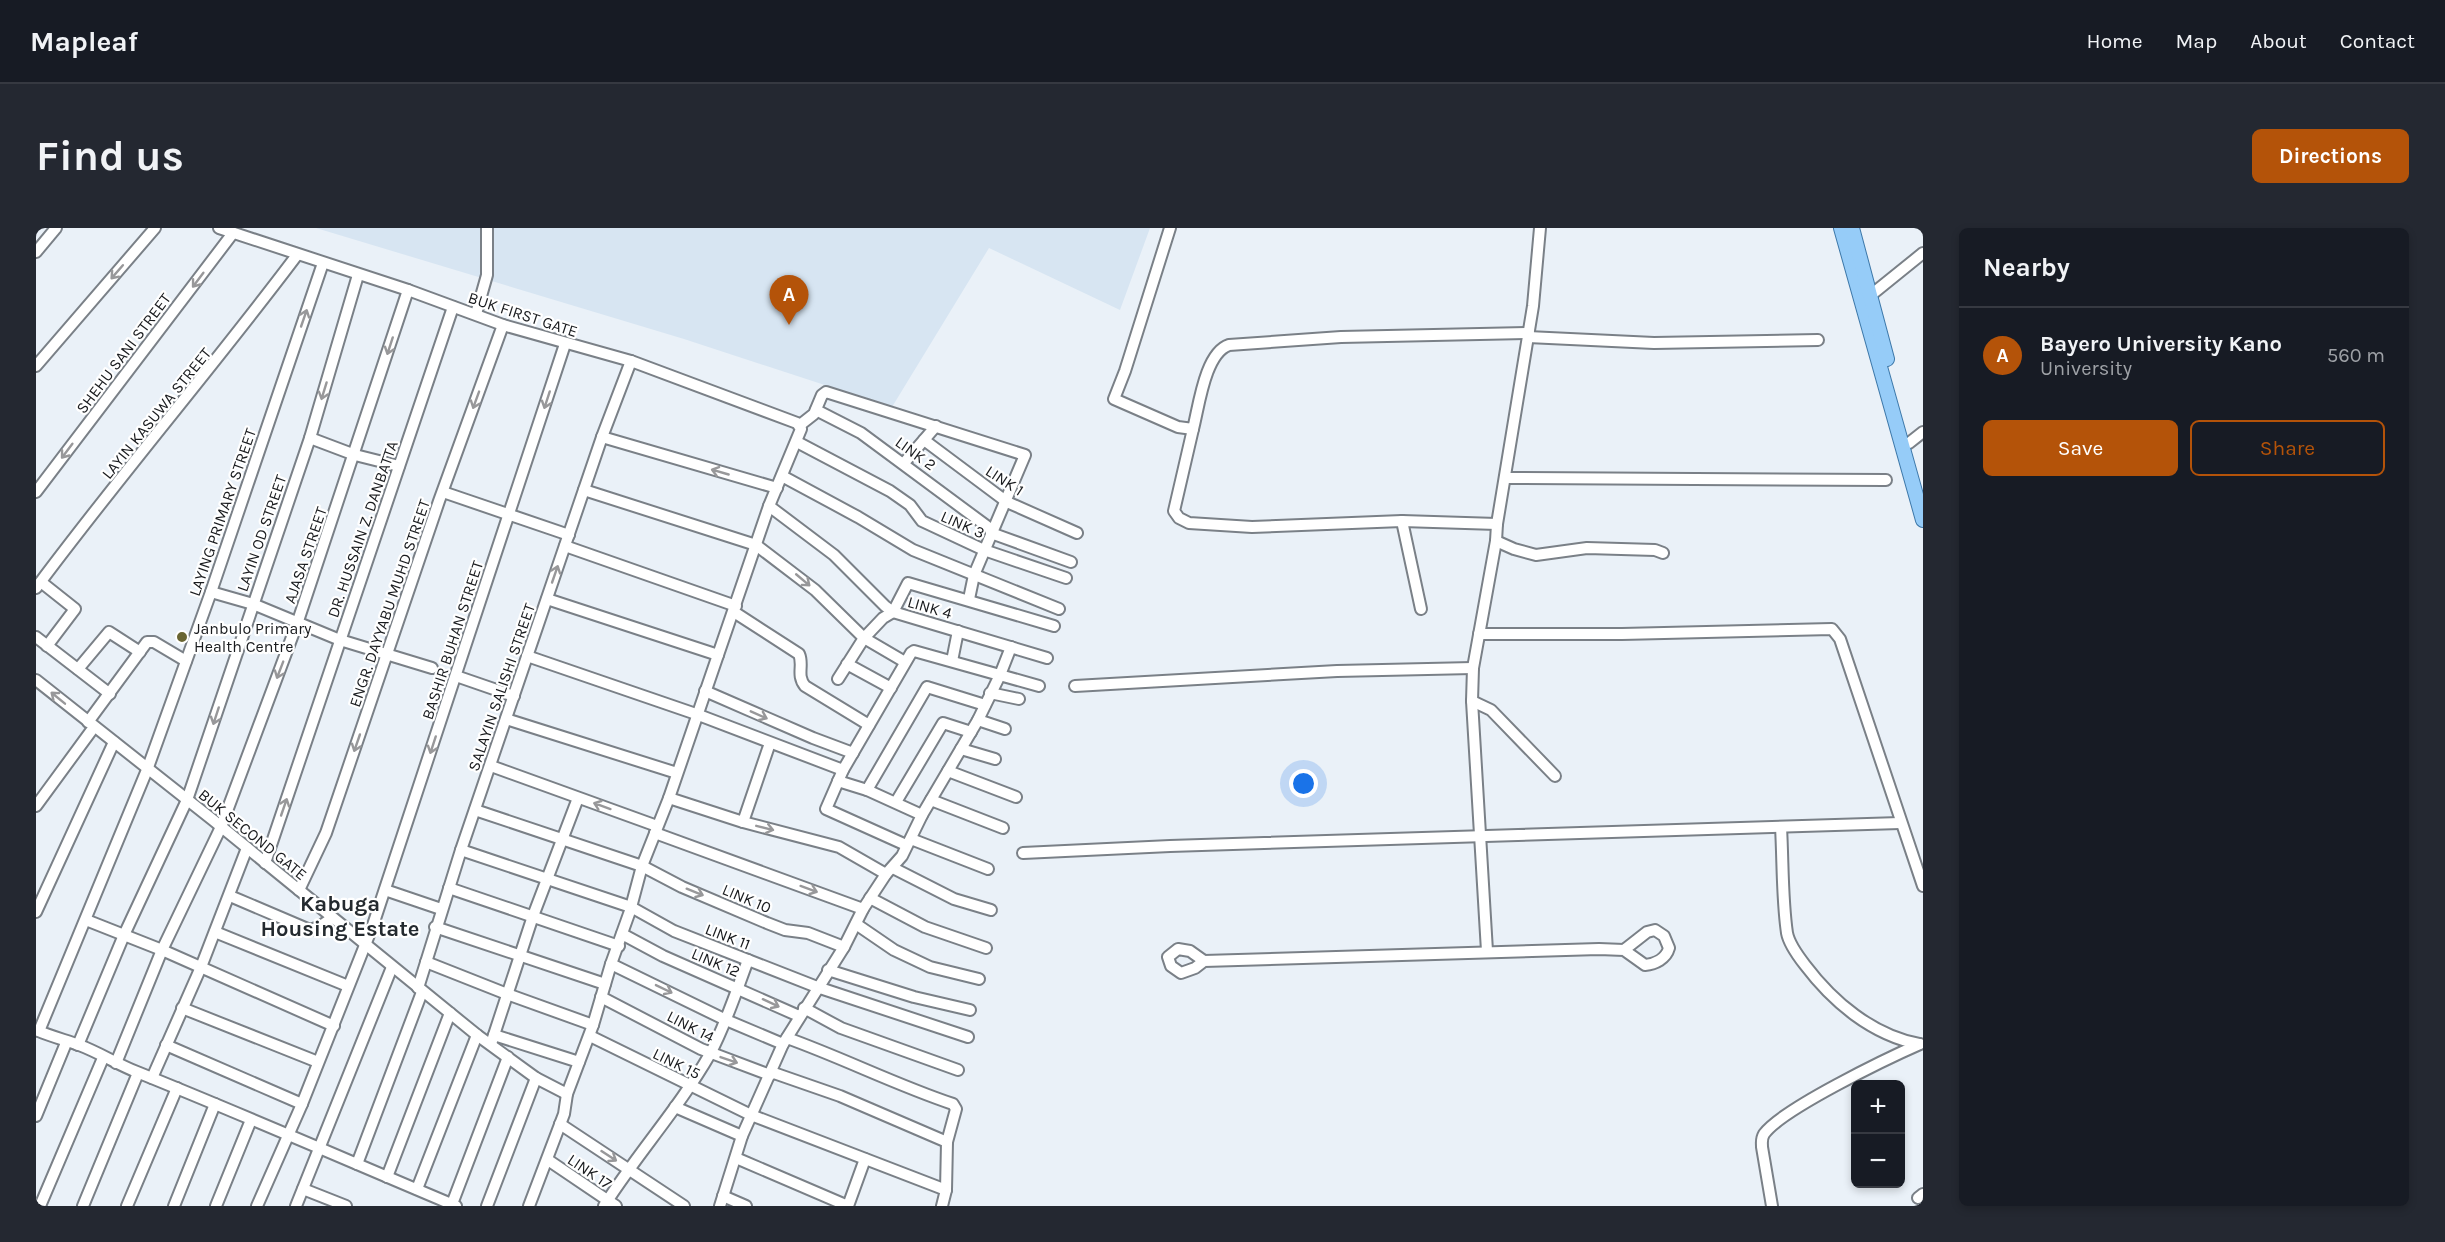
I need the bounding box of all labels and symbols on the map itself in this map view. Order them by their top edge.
one-way arrow [110,264,124,279]
one-way arrow [192,271,204,287]
pin: A [770,276,808,325]
street label: BUK FIRST GATE [466,288,580,341]
street label: SHEHU SANI STREET [72,289,175,417]
one-way arrow [299,309,310,328]
one-way arrow [384,336,395,355]
street label: LAYIN KASUWA STREET [98,344,215,483]
one-way arrow [318,381,329,400]
one-way arrow [470,390,481,409]
one-way arrow [541,390,552,409]
street label: LAYING PRIMARY STREET [185,426,260,599]
street label: LINK 2 [892,432,940,475]
street label: DR. HUSSAIN Z. DANBATTA [323,438,402,620]
one-way arrow [61,443,73,459]
street label: LINK 1 [982,461,1027,500]
one-way arrow [711,466,730,477]
street label: LAYIN OD STREET [233,472,290,594]
street label: ENGR. DAYYABU MUHD STREET [345,497,434,710]
street label: AJASA STREET [280,504,331,606]
street label: LINK 3 [938,506,988,542]
street label: BASHIR BUHAN STREET [418,558,487,722]
one-way arrow [551,565,562,584]
one-way arrow [795,573,811,586]
street label: LINK 4 [905,592,954,623]
street label: SALAYIN SALISHI STREET [464,601,539,773]
place label: Janbulo Primary Health Centre [194,619,312,656]
marker: Janbulo Primary Health Centre [175,630,189,644]
one-way arrow [274,660,285,678]
one-way arrow [50,691,66,704]
one-way arrow [210,706,221,725]
one-way arrow [749,709,767,721]
one-way arrow [350,733,361,752]
one-way arrow [427,735,438,754]
your location [1289,769,1318,798]
street label: BUK SECOND GATE [195,785,311,884]
one-way arrow [279,798,290,817]
one-way arrow [593,800,612,811]
one-way arrow [755,822,774,834]
street label: LINK 10 [720,880,774,917]
one-way arrow [799,885,818,896]
one-way arrow [685,887,704,898]
district label: Kabuga Housing Estate [260,891,420,942]
street label: LINK 11 [702,919,753,954]
street label: LINK 12 [689,944,743,981]
one-way arrow [655,984,673,996]
one-way arrow [761,997,779,1009]
street label: LINK 14 [664,1006,718,1046]
street label: LINK 15 [650,1044,704,1083]
one-way arrow [719,1056,738,1067]
street label: LINK 17 [564,1150,616,1193]
one-way arrow [600,1150,617,1162]

